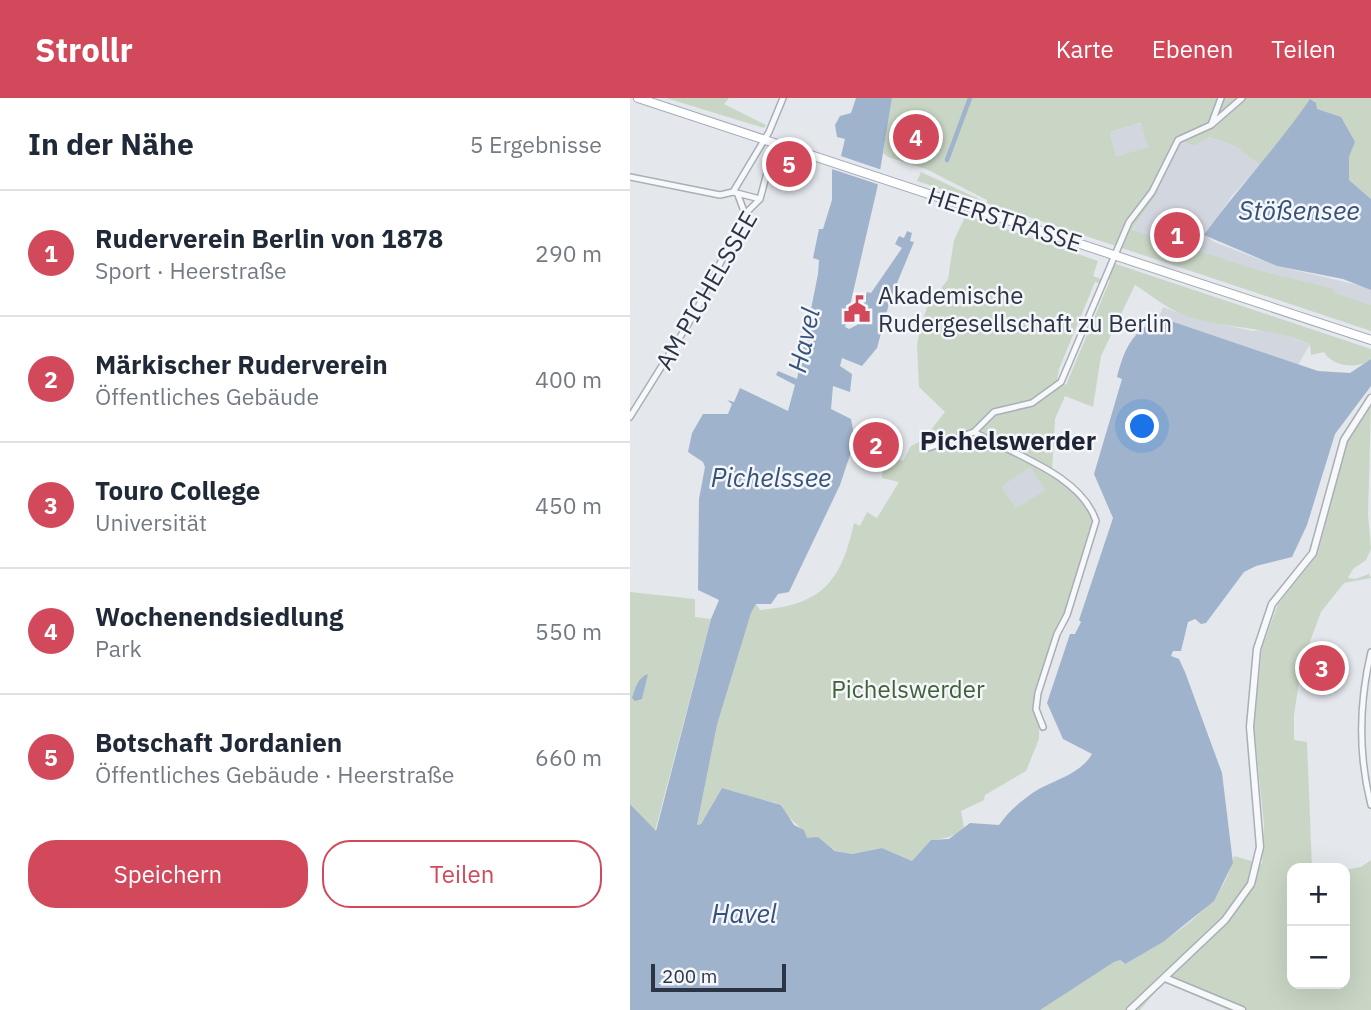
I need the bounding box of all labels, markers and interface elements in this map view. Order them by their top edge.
text: Strollr [35,28,133,71]
text: Karte [1056,33,1114,65]
text: Ebenen [1152,33,1233,65]
text: Teilen [1271,33,1336,65]
pin: 4 [893,111,939,163]
text: In der Nähe [28,124,194,163]
text: 5 Ergebnisse [470,129,602,159]
pin: 5 [766,138,812,190]
street label: HEERSTRASSE [924,179,1086,259]
water label: Stößensee [1239,193,1359,227]
street label: AM PICHELSSEE [648,205,764,375]
pin: 1 [1154,209,1200,261]
text: Ruderverein Berlin von 1878 [95,221,443,255]
text: 1 [44,238,58,268]
text: 290 m [535,238,602,268]
text: Sport · Heerstraße [95,255,287,285]
place label: Akademische Rudergesellschaft zu Berlin [878,279,1172,339]
public building icon: Akademische Rudergesellschaft zu Berlin [842,294,872,324]
water label: Havel [779,304,827,376]
text: Märkischer Ruderverein [95,347,388,381]
text: 2 [44,364,58,394]
text: 400 m [535,364,602,394]
text: Öffentliches Gebäude [95,381,319,411]
your location [1125,409,1159,443]
pin: 2 [853,419,899,471]
district label: Pichelswerder [920,423,1096,457]
water label: Pichelssee [711,460,831,494]
text: Touro College [95,473,260,507]
text: 3 [44,490,58,520]
text: 450 m [535,490,602,520]
text: Universität [95,507,207,537]
text: Wochenendsiedlung [95,599,343,633]
text: 4 [44,616,58,646]
text: 550 m [535,616,602,646]
text: Park [95,633,142,663]
pin: 3 [1299,642,1345,694]
park label: Pichelswerder [831,673,985,705]
text: Botschaft Jordanien [95,725,342,759]
text: 5 [44,742,58,772]
text: 660 m [535,742,602,772]
text: Öffentliches Gebäude · Heerstraße [95,759,454,789]
button: Speichern [28,840,308,908]
button: Teilen [322,840,602,908]
map controls [1287,863,1350,989]
button: + [1287,863,1350,926]
water label: Havel [711,896,777,930]
button: − [1287,926,1350,989]
scale bar [651,961,786,993]
text: 200 m [662,964,717,988]

